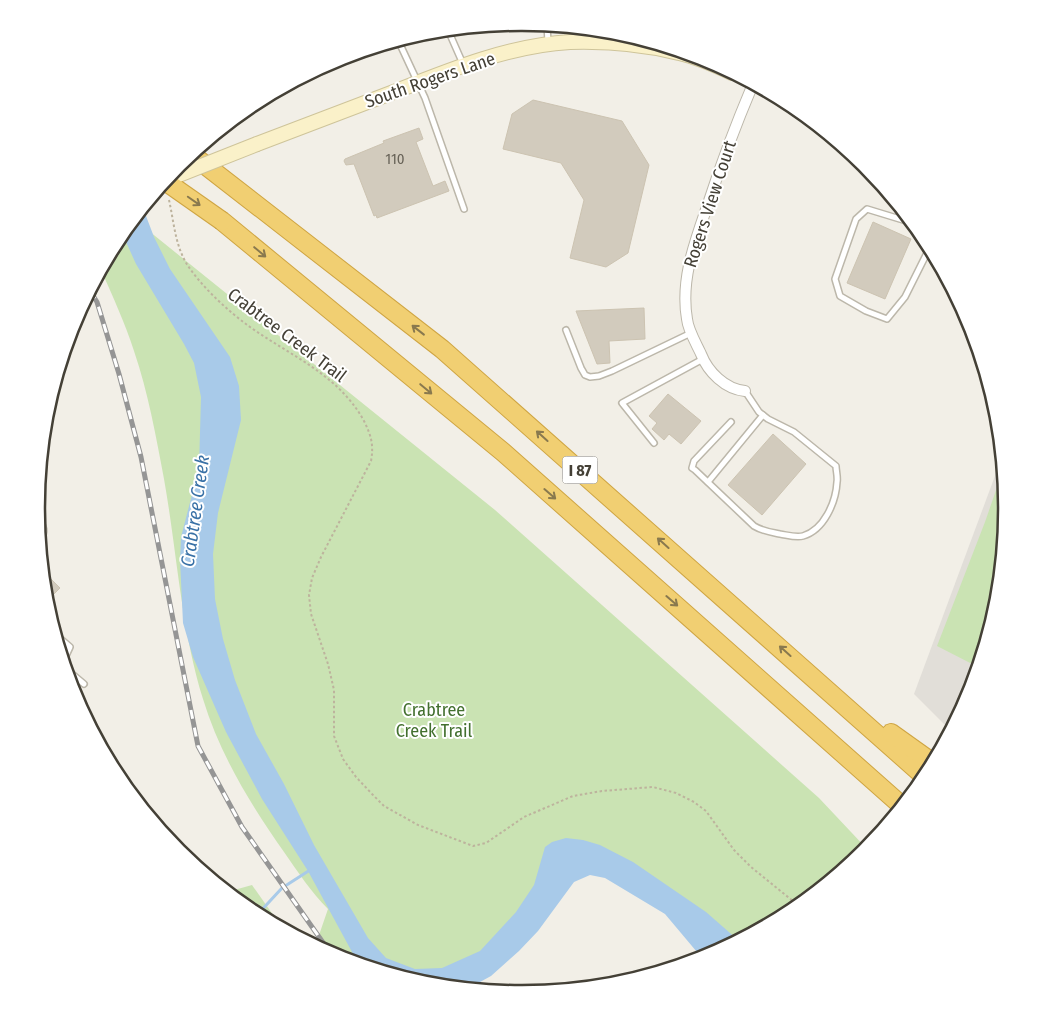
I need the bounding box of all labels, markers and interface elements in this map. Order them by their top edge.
street label: South Rogers Lane [362,47,498,113]
street label: Rogers View Court [679,138,741,270]
house number: 110 [385,150,405,168]
one-way arrow [187,196,201,206]
one-way arrow [253,247,266,258]
street label: Crabtree Creek Trail [223,283,351,387]
one-way arrow [412,325,425,336]
one-way arrow [419,384,432,395]
one-way arrow [535,430,548,442]
water label: Crabtree Creek [176,454,214,568]
road number: I 87 [562,456,598,484]
one-way arrow [543,488,556,499]
one-way arrow [657,538,670,549]
one-way arrow [665,595,678,606]
one-way arrow [778,645,791,657]
park label: Crabtree Creek Trail [396,699,473,742]

